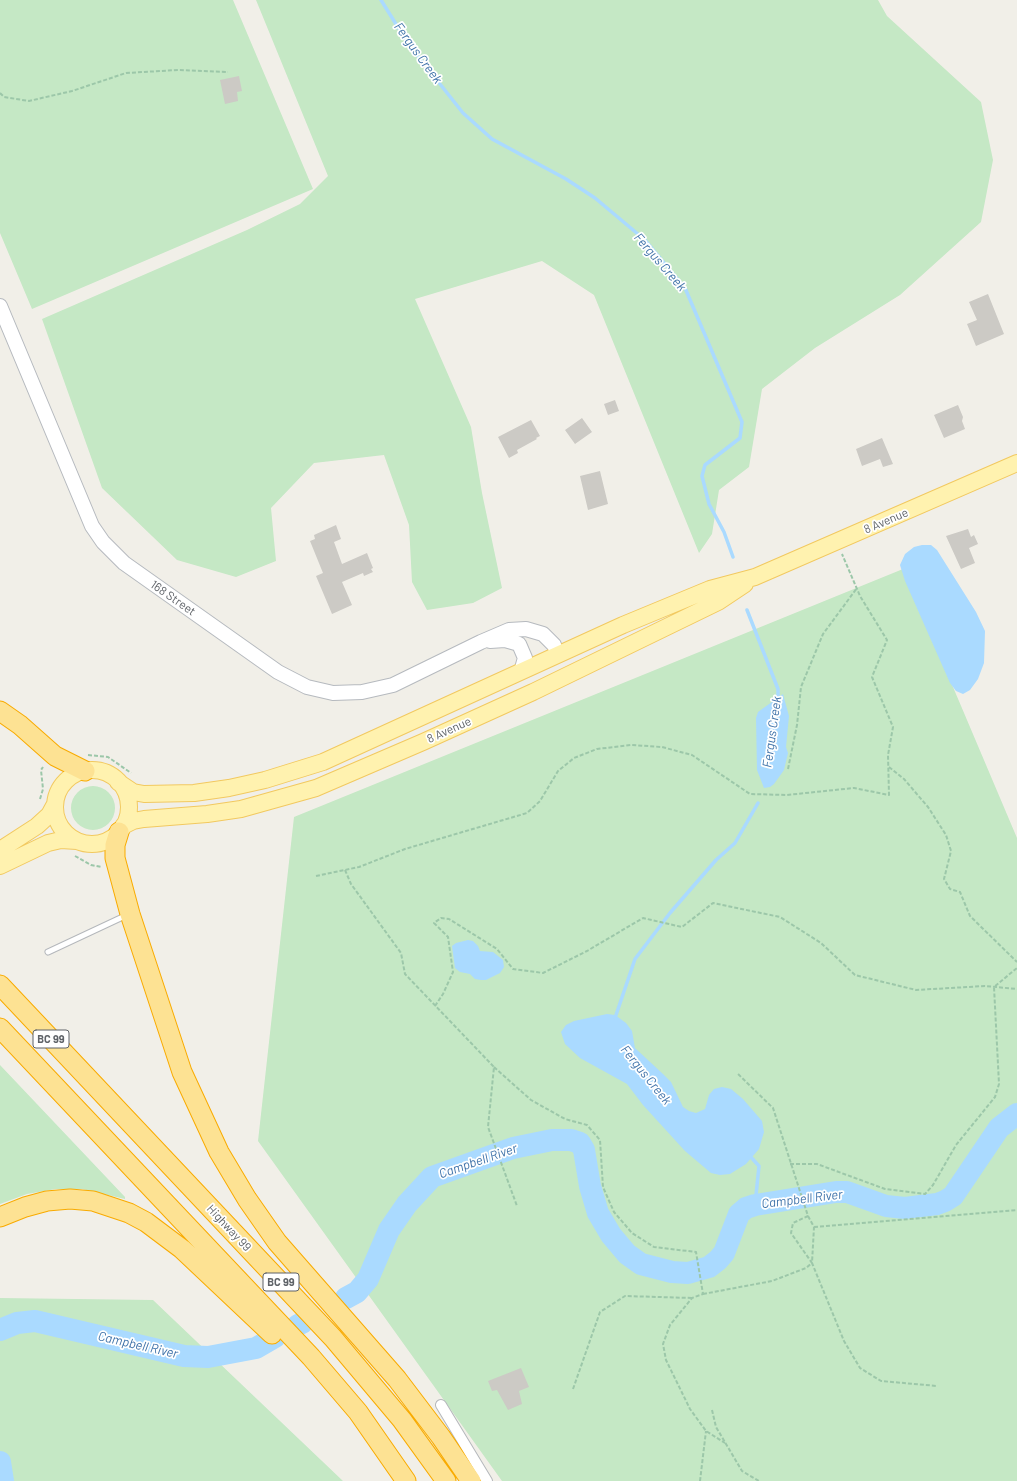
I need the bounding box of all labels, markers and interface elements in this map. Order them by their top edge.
water label: Fergus Creek [391,19,445,87]
water label: Fergus Creek [631,230,689,294]
street label: 8 Avenue [862,505,910,537]
street label: 168 Street [148,577,198,619]
water label: Fergus Creek [759,695,785,769]
street label: 8 Avenue [425,714,473,746]
road number: BC 99 [33,1030,69,1048]
water label: Fergus Creek [617,1042,675,1108]
water label: Campbell River [437,1140,519,1182]
water label: Campbell River [761,1186,843,1212]
street label: Highway 99 [204,1202,254,1254]
road number: BC 99 [263,1273,299,1291]
water label: Campbell River [96,1328,180,1362]

